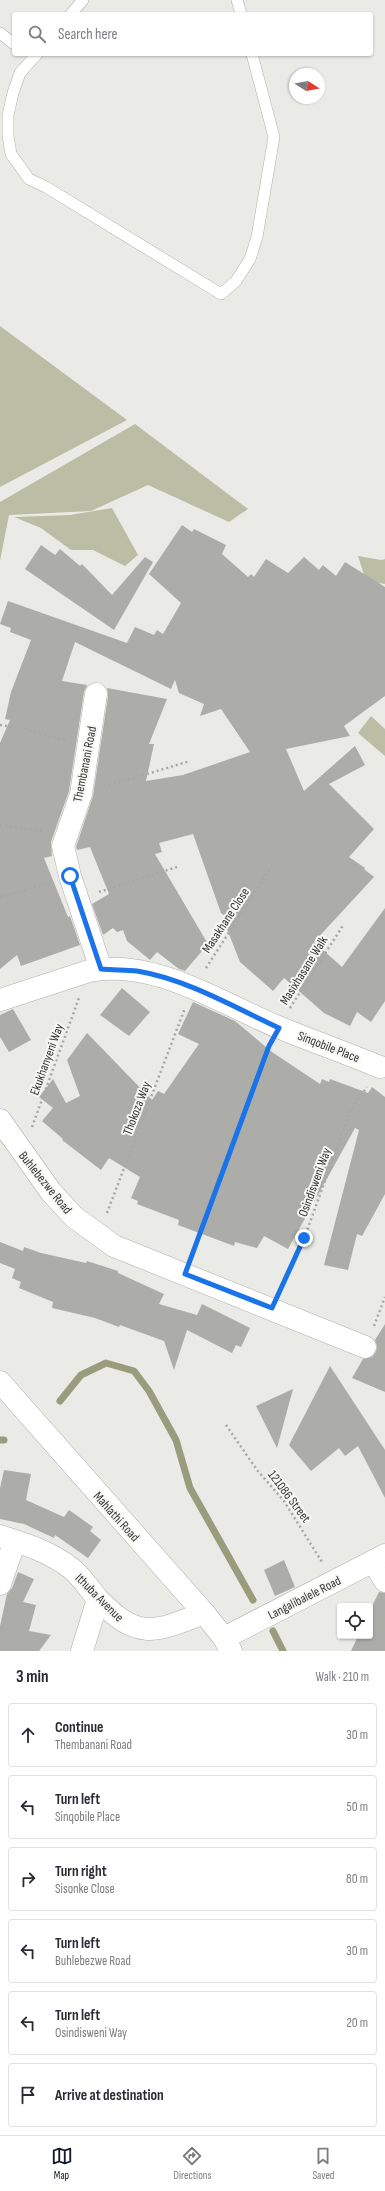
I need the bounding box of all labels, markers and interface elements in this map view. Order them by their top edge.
search box [12,12,373,56]
icon: search [26,23,48,45]
text: Search here [58,25,118,44]
north arrow [289,68,325,104]
street label: Thembanani Road [70,725,100,803]
route start [61,867,79,885]
street label: Masakhane Close [199,885,253,956]
street label: Masixhasane Walk [276,933,331,1008]
street label: Ekukhanyeni Way [27,1021,67,1097]
street label: Sinqobile Place [295,1028,362,1066]
street label: Thokoza Way [119,1079,154,1137]
street label: Osindisweni Way [295,1146,335,1219]
street label: Buhlebezwe Road [15,1148,75,1217]
route end [295,1229,313,1247]
street label: 121086 Street [264,1467,314,1526]
street label: Mahlathi Road [90,1489,143,1545]
street label: Ithuba Avenue [72,1570,127,1625]
street label: Langalibalele Road [265,1573,344,1623]
map controls [337,1603,373,1639]
button: locate [337,1603,373,1639]
text: 3 min [16,1667,49,1687]
text: Walk · 210 m [316,1669,369,1685]
text: Continue [55,1718,104,1737]
icon: ahead [17,1724,39,1746]
text: 30 m [346,1727,368,1743]
text: Thembanani Road [55,1737,132,1753]
text: Turn left [55,1790,100,1809]
icon: left [17,1796,39,1818]
text: 50 m [347,1799,368,1815]
text: Sinqobile Place [55,1809,120,1825]
text: Turn right [55,1862,107,1881]
icon: right [17,1868,39,1890]
text: 80 m [346,1871,368,1887]
text: Sisonke Close [55,1881,115,1897]
text: Turn left [55,1934,100,1953]
icon: left [17,1940,39,1962]
text: 30 m [346,1943,368,1959]
text: Buhlebezwe Road [55,1953,131,1969]
text: Turn left [55,2006,100,2025]
icon: left [17,2012,39,2034]
text: 20 m [346,2015,368,2031]
text: Osindisweni Way [55,2025,127,2041]
icon: arrive [17,2084,39,2106]
text: Arrive at destination [55,2086,164,2105]
tab: Map [51,2145,73,2182]
tab: Directions [174,2145,211,2182]
tab: Saved [312,2145,334,2182]

